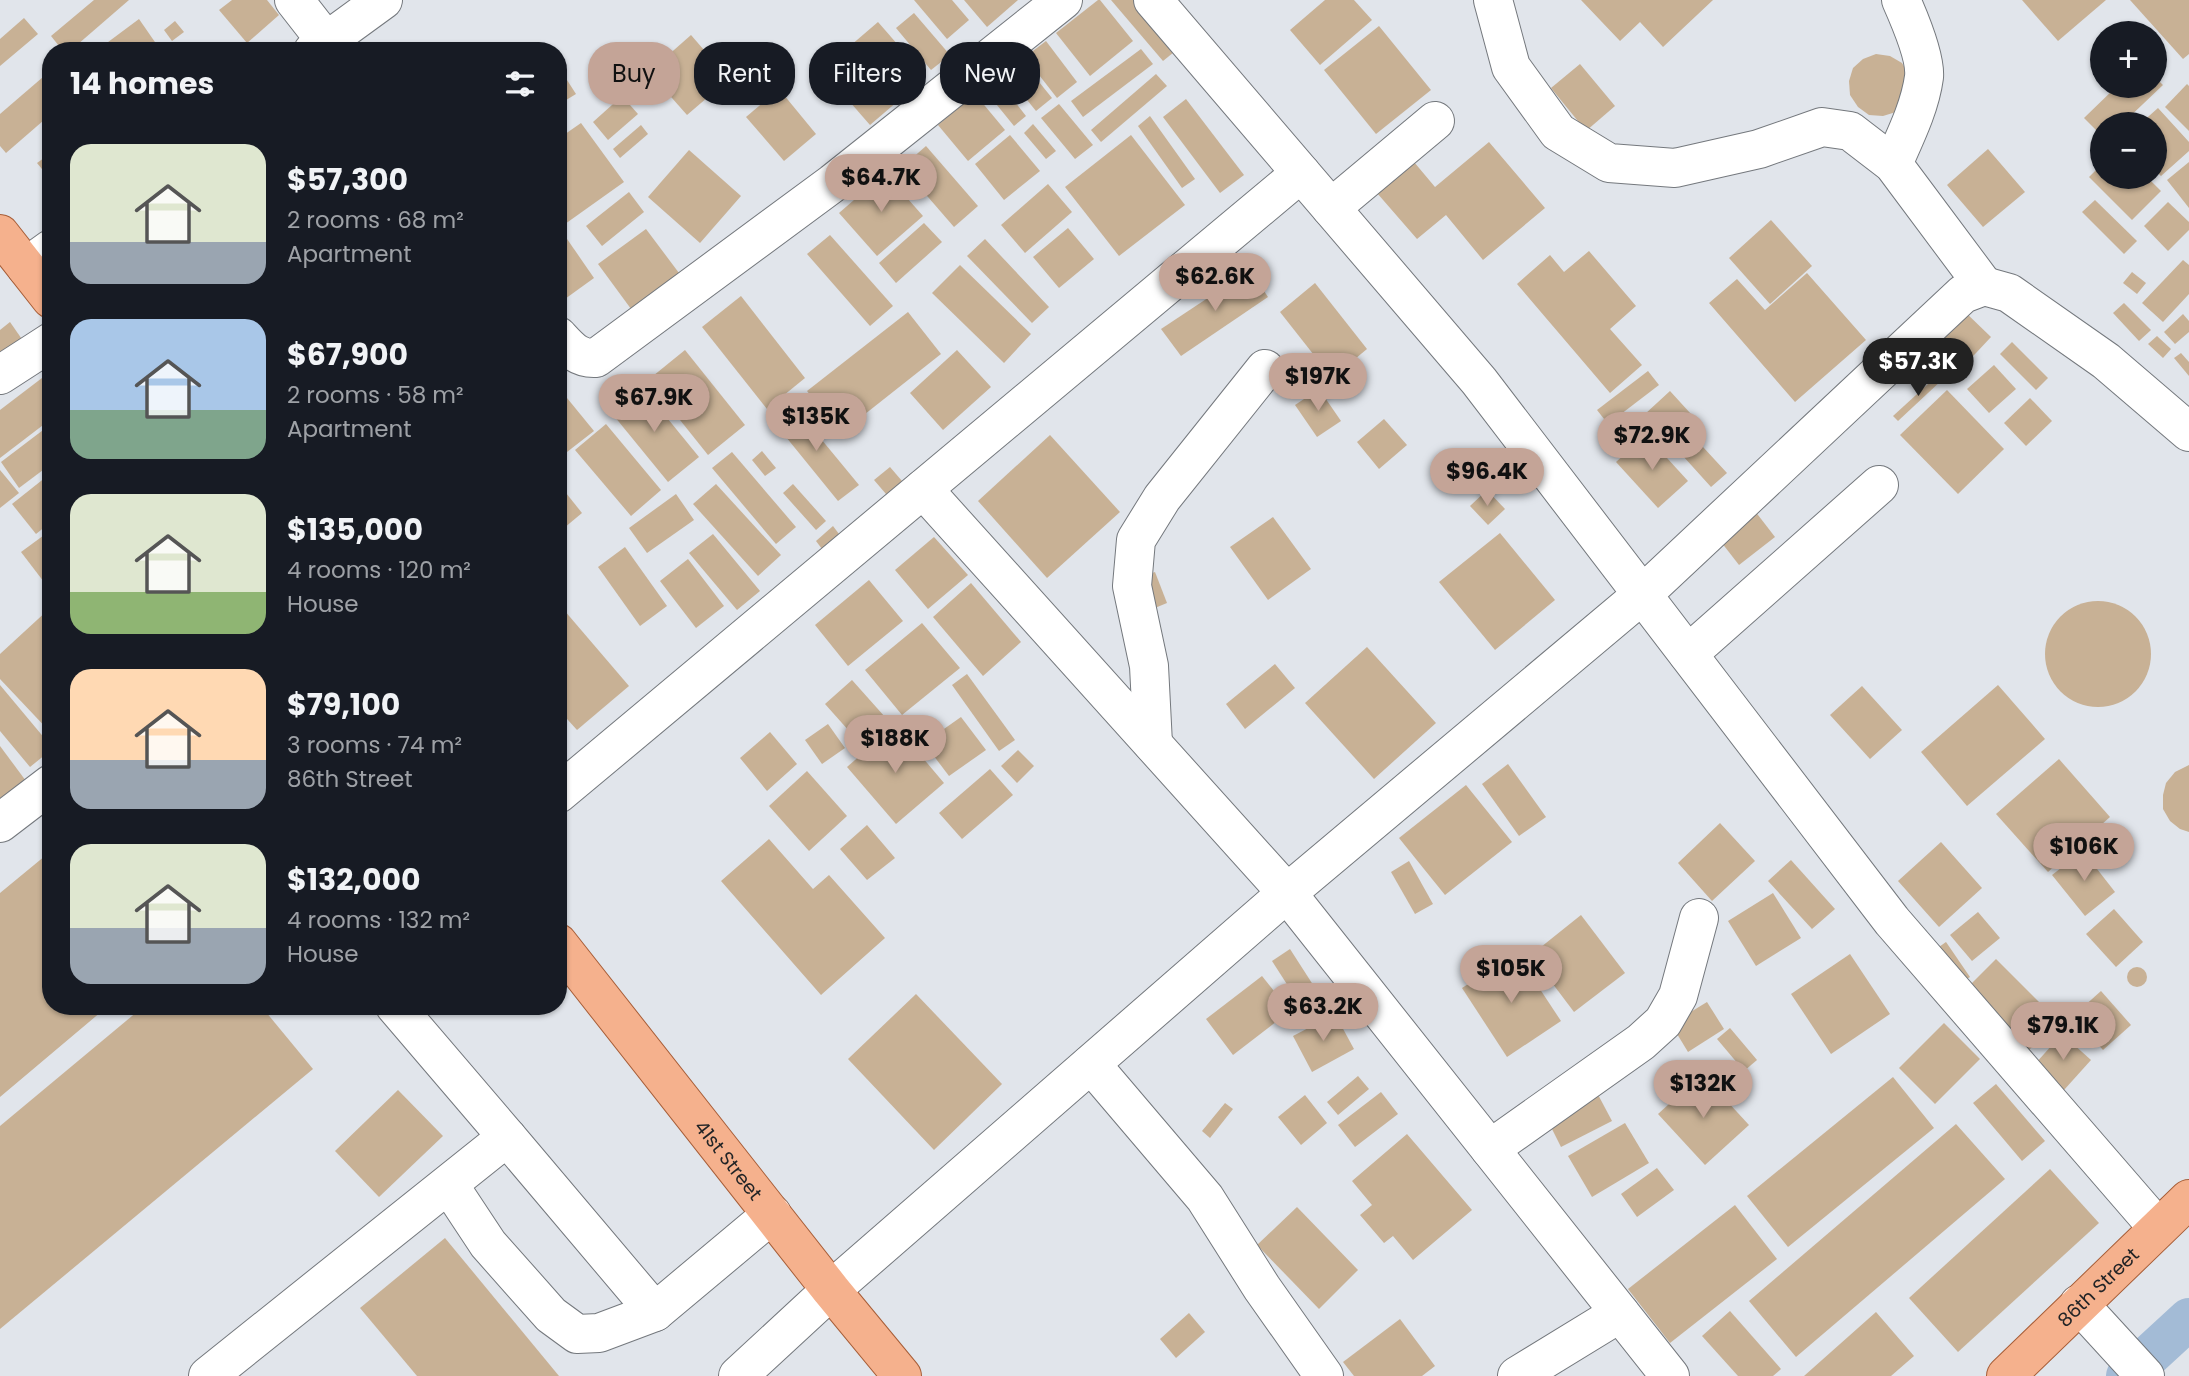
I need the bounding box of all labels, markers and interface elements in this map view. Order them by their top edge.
map controls [2090,21,2167,189]
button: + [2090,21,2167,98]
chip: Buy [588,42,680,105]
chip: Rent [694,42,795,105]
chip: Filters [809,42,926,105]
chip: New [940,42,1040,105]
text: 14 homes [70,62,214,105]
icon: filters [501,65,539,103]
button: − [2090,112,2167,189]
pin: $64.7K [824,154,938,214]
text: $57,300 [287,158,408,201]
text: $64.7K [841,161,921,193]
icon: home [126,172,210,256]
text: 2 rooms · 68 m² [287,204,464,236]
text: Apartment [287,238,412,270]
pin: $62.6K [1158,254,1272,313]
text: $62.6K [1175,260,1255,292]
text: $67,900 [287,333,408,376]
pin: $57.3K [1861,338,1975,398]
text: $57.3K [1879,345,1957,377]
icon: home [126,347,210,431]
pin: $197K [1269,354,1367,413]
text: $197K [1285,360,1351,392]
pin: $67.9K [597,374,711,434]
text: 2 rooms · 58 m² [287,379,464,411]
text: $67.9K [615,381,693,413]
pin: $135K [767,393,865,453]
text: $135K [782,400,850,432]
pin: $72.9K [1595,412,1709,472]
text: Apartment [287,413,412,445]
text: $72.9K [1613,419,1691,451]
pin: $96.4K [1430,448,1544,508]
text: $96.4K [1446,455,1528,487]
text: $135,000 [287,508,423,551]
icon: home [126,522,210,606]
text: 4 rooms · 120 m² [287,554,471,586]
text: House [287,588,359,620]
text: $79,100 [287,683,400,726]
icon: home [126,697,210,781]
pin: $188K [846,716,944,775]
text: $188K [860,722,930,754]
text: 3 rooms · 74 m² [287,729,462,761]
text: 86th Street [287,763,413,795]
pin: $106K [2035,824,2133,883]
text: $106K [2049,830,2119,862]
text: $132,000 [287,858,421,901]
icon: home [126,872,210,956]
text: 4 rooms · 132 m² [287,904,470,936]
text: House [287,938,359,970]
pin: $105K [1462,946,1560,1005]
text: $105K [1476,952,1546,984]
pin: $63.2K [1266,984,1380,1043]
text: $63.2K [1283,990,1363,1022]
pin: $79.1K [2006,1002,2120,1062]
text: $79.1K [2027,1009,2099,1041]
pin: $132K [1654,1060,1752,1120]
text: $132K [1670,1067,1736,1099]
street label: 41st Street [688,1114,769,1206]
street label: 86th Street [2051,1241,2145,1333]

